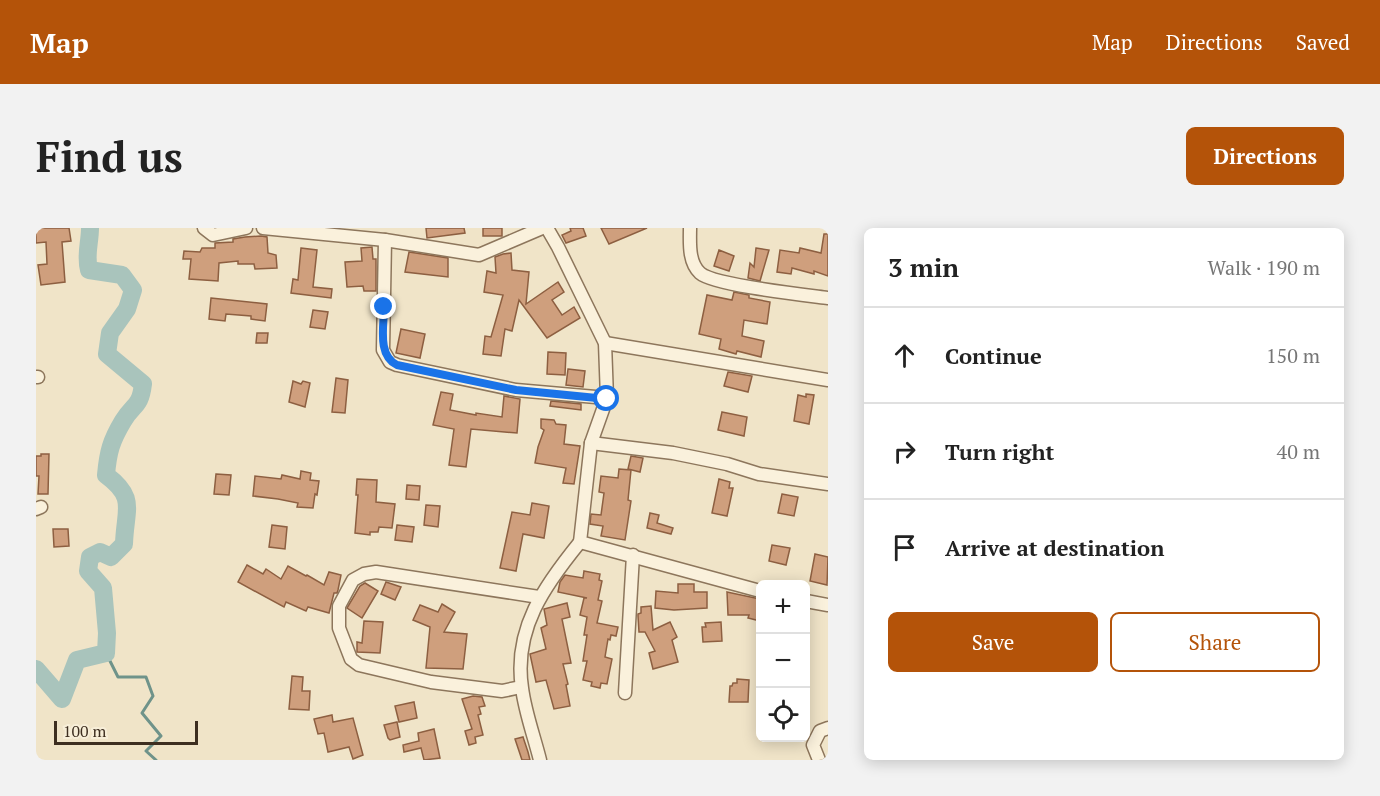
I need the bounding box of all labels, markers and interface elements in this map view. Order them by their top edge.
text: Map [30,24,89,61]
text: Map [1092,28,1133,56]
text: Directions [1166,28,1263,56]
text: Saved [1296,28,1350,56]
button: Directions [1186,127,1344,185]
text: Find us [36,128,183,184]
text: 3 min [888,250,959,284]
text: Walk · 190 m [1208,254,1320,281]
route end [370,293,396,319]
icon: ahead [888,339,921,372]
text: Continue [945,341,1042,370]
text: 150 m [1266,342,1320,369]
route start [593,385,619,411]
icon: right [888,435,921,468]
text: Turn right [945,437,1054,466]
text: 40 m [1277,438,1320,465]
icon: arrive [888,531,921,564]
text: Arrive at destination [945,533,1164,562]
map controls [756,580,810,742]
button: + [756,580,810,634]
button: Save [888,612,1098,672]
button: Share [1110,612,1320,672]
button: − [756,634,810,688]
button: locate [756,688,810,742]
scale bar [54,718,198,746]
text: 100 m [63,720,106,742]

